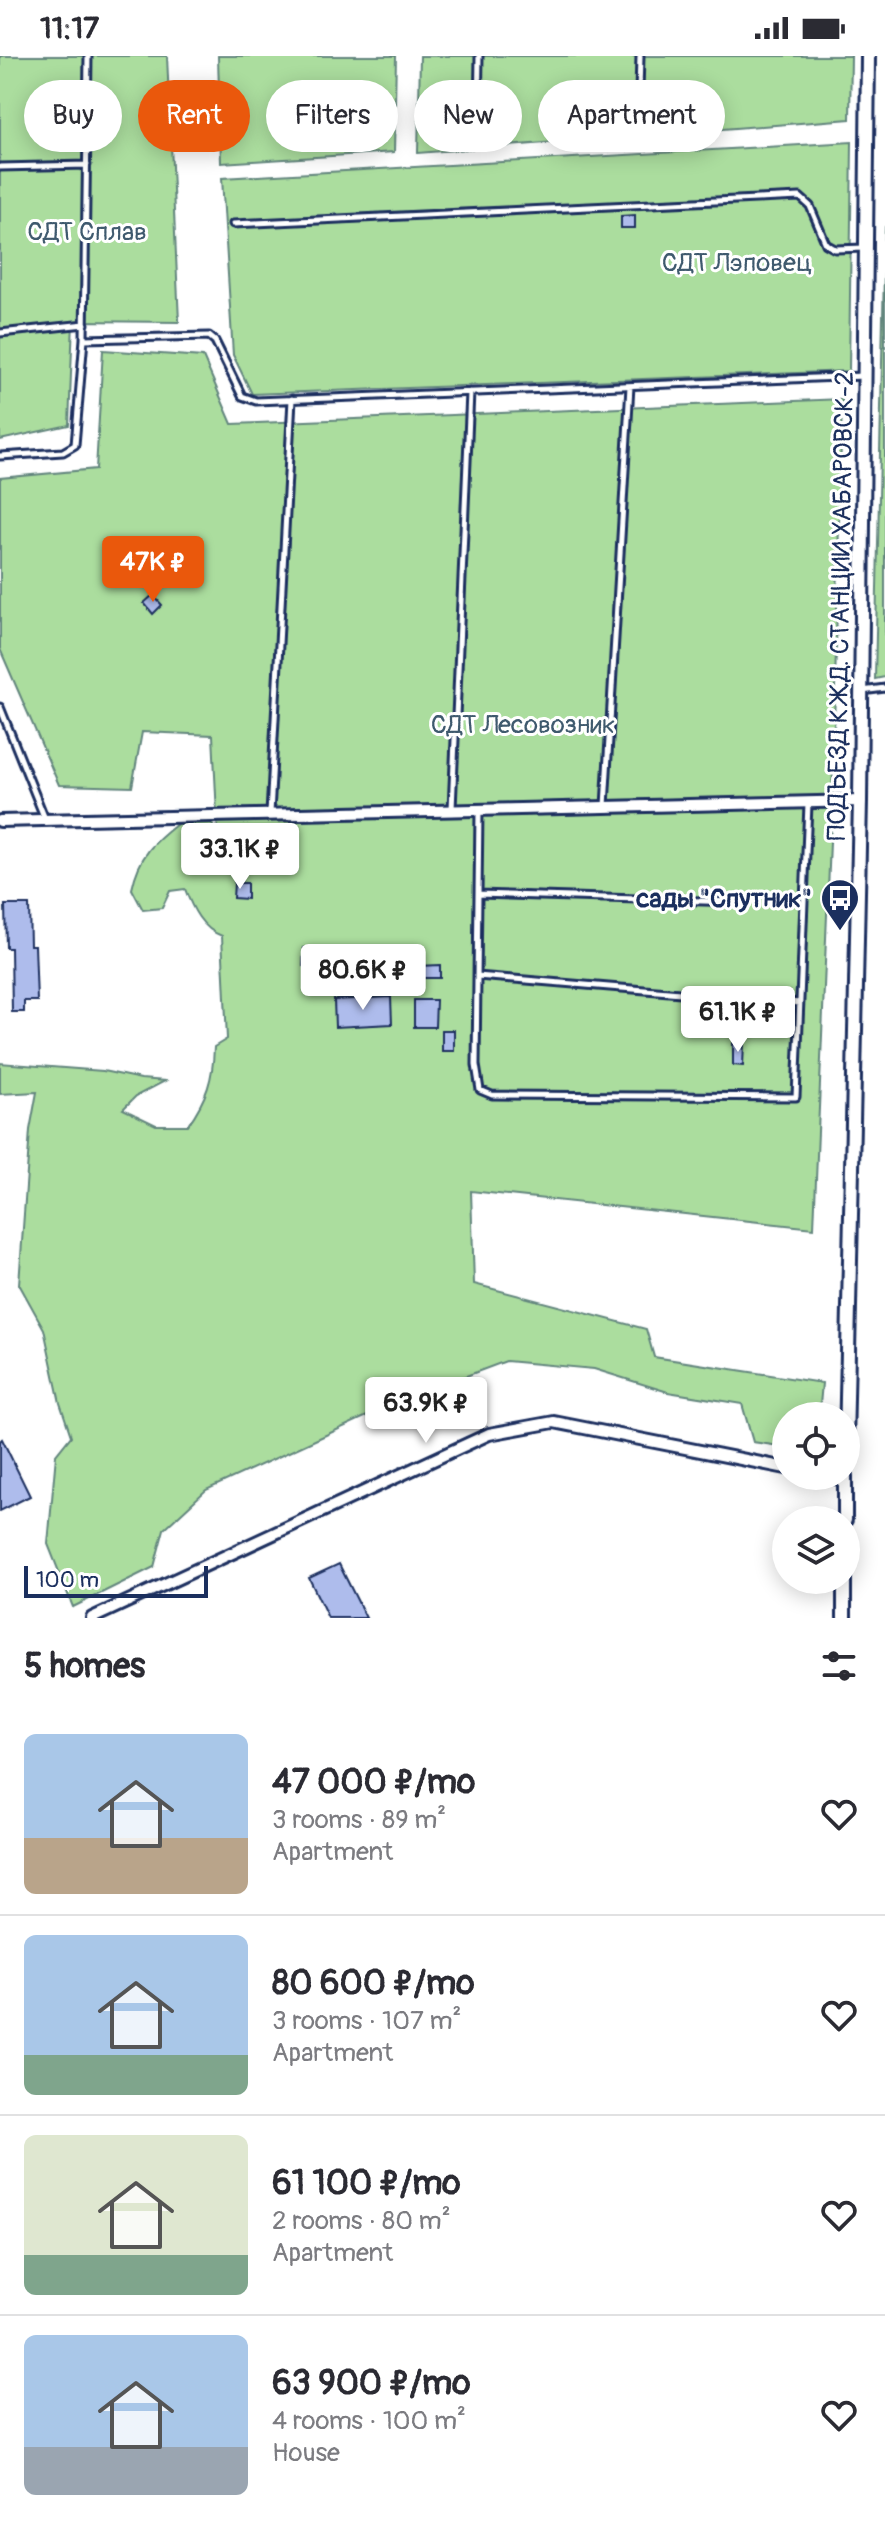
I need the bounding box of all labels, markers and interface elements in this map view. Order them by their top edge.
text: 11:17 [40,10,99,47]
chip: Buy [24,80,122,152]
chip: Rent [138,80,250,152]
chip: Filters [266,80,398,152]
chip: New [414,80,522,152]
chip: Apartment [538,80,725,152]
park label: СДТ Сплав [27,216,147,248]
park label: СДТ Лэповец [662,247,812,279]
street label: ПОДЪЕЗД К Ж.Д. СТАНЦИИ ХАБАРОВСК-2 [821,371,861,841]
pin: 47K ₽ [97,536,209,604]
text: 47K ₽ [120,546,186,578]
park label: СДТ Лесовозник [431,709,615,741]
pin: 33.1K ₽ [166,823,314,891]
text: 33.1K ₽ [199,833,281,865]
bus stop icon: сады "Спутник" [819,877,861,932]
place label: сады "Спутник" [635,883,812,915]
pin: 80.6K ₽ [289,944,437,1012]
text: 80.6K ₽ [319,954,407,986]
pin: 61.1K ₽ [664,986,812,1054]
text: 61.1K ₽ [699,996,777,1028]
pin: 63.9K ₽ [352,1377,500,1445]
text: 63.9K ₽ [383,1387,469,1419]
map controls [772,1402,860,1594]
button: locate [772,1402,860,1490]
button: layers [772,1506,860,1594]
scale bar [24,1562,208,1598]
text: 100 m [36,1566,99,1594]
icon: filters [817,1644,861,1688]
text: 5 homes [24,1645,145,1688]
text: 47 000 ₽/mo [272,1761,475,1804]
icon: home [88,1766,184,1862]
icon: heart [817,1792,861,1836]
text: 3 rooms · 89 m² [272,1804,446,1836]
text: Apartment [272,1836,393,1868]
text: 80 600 ₽/mo [272,1962,474,2005]
icon: home [88,1967,184,2063]
icon: heart [817,1993,861,2037]
text: 3 rooms · 107 m² [272,2005,461,2037]
text: Apartment [272,2037,393,2069]
text: 61 100 ₽/mo [272,2162,461,2205]
icon: home [88,2167,184,2263]
icon: heart [817,2193,861,2237]
text: 2 rooms · 80 m² [272,2205,451,2237]
text: Apartment [272,2237,393,2269]
text: 63 900 ₽/mo [272,2362,471,2405]
icon: home [88,2367,184,2463]
icon: heart [817,2393,861,2437]
text: 4 rooms · 100 m² [272,2405,466,2437]
text: House [272,2437,340,2469]

